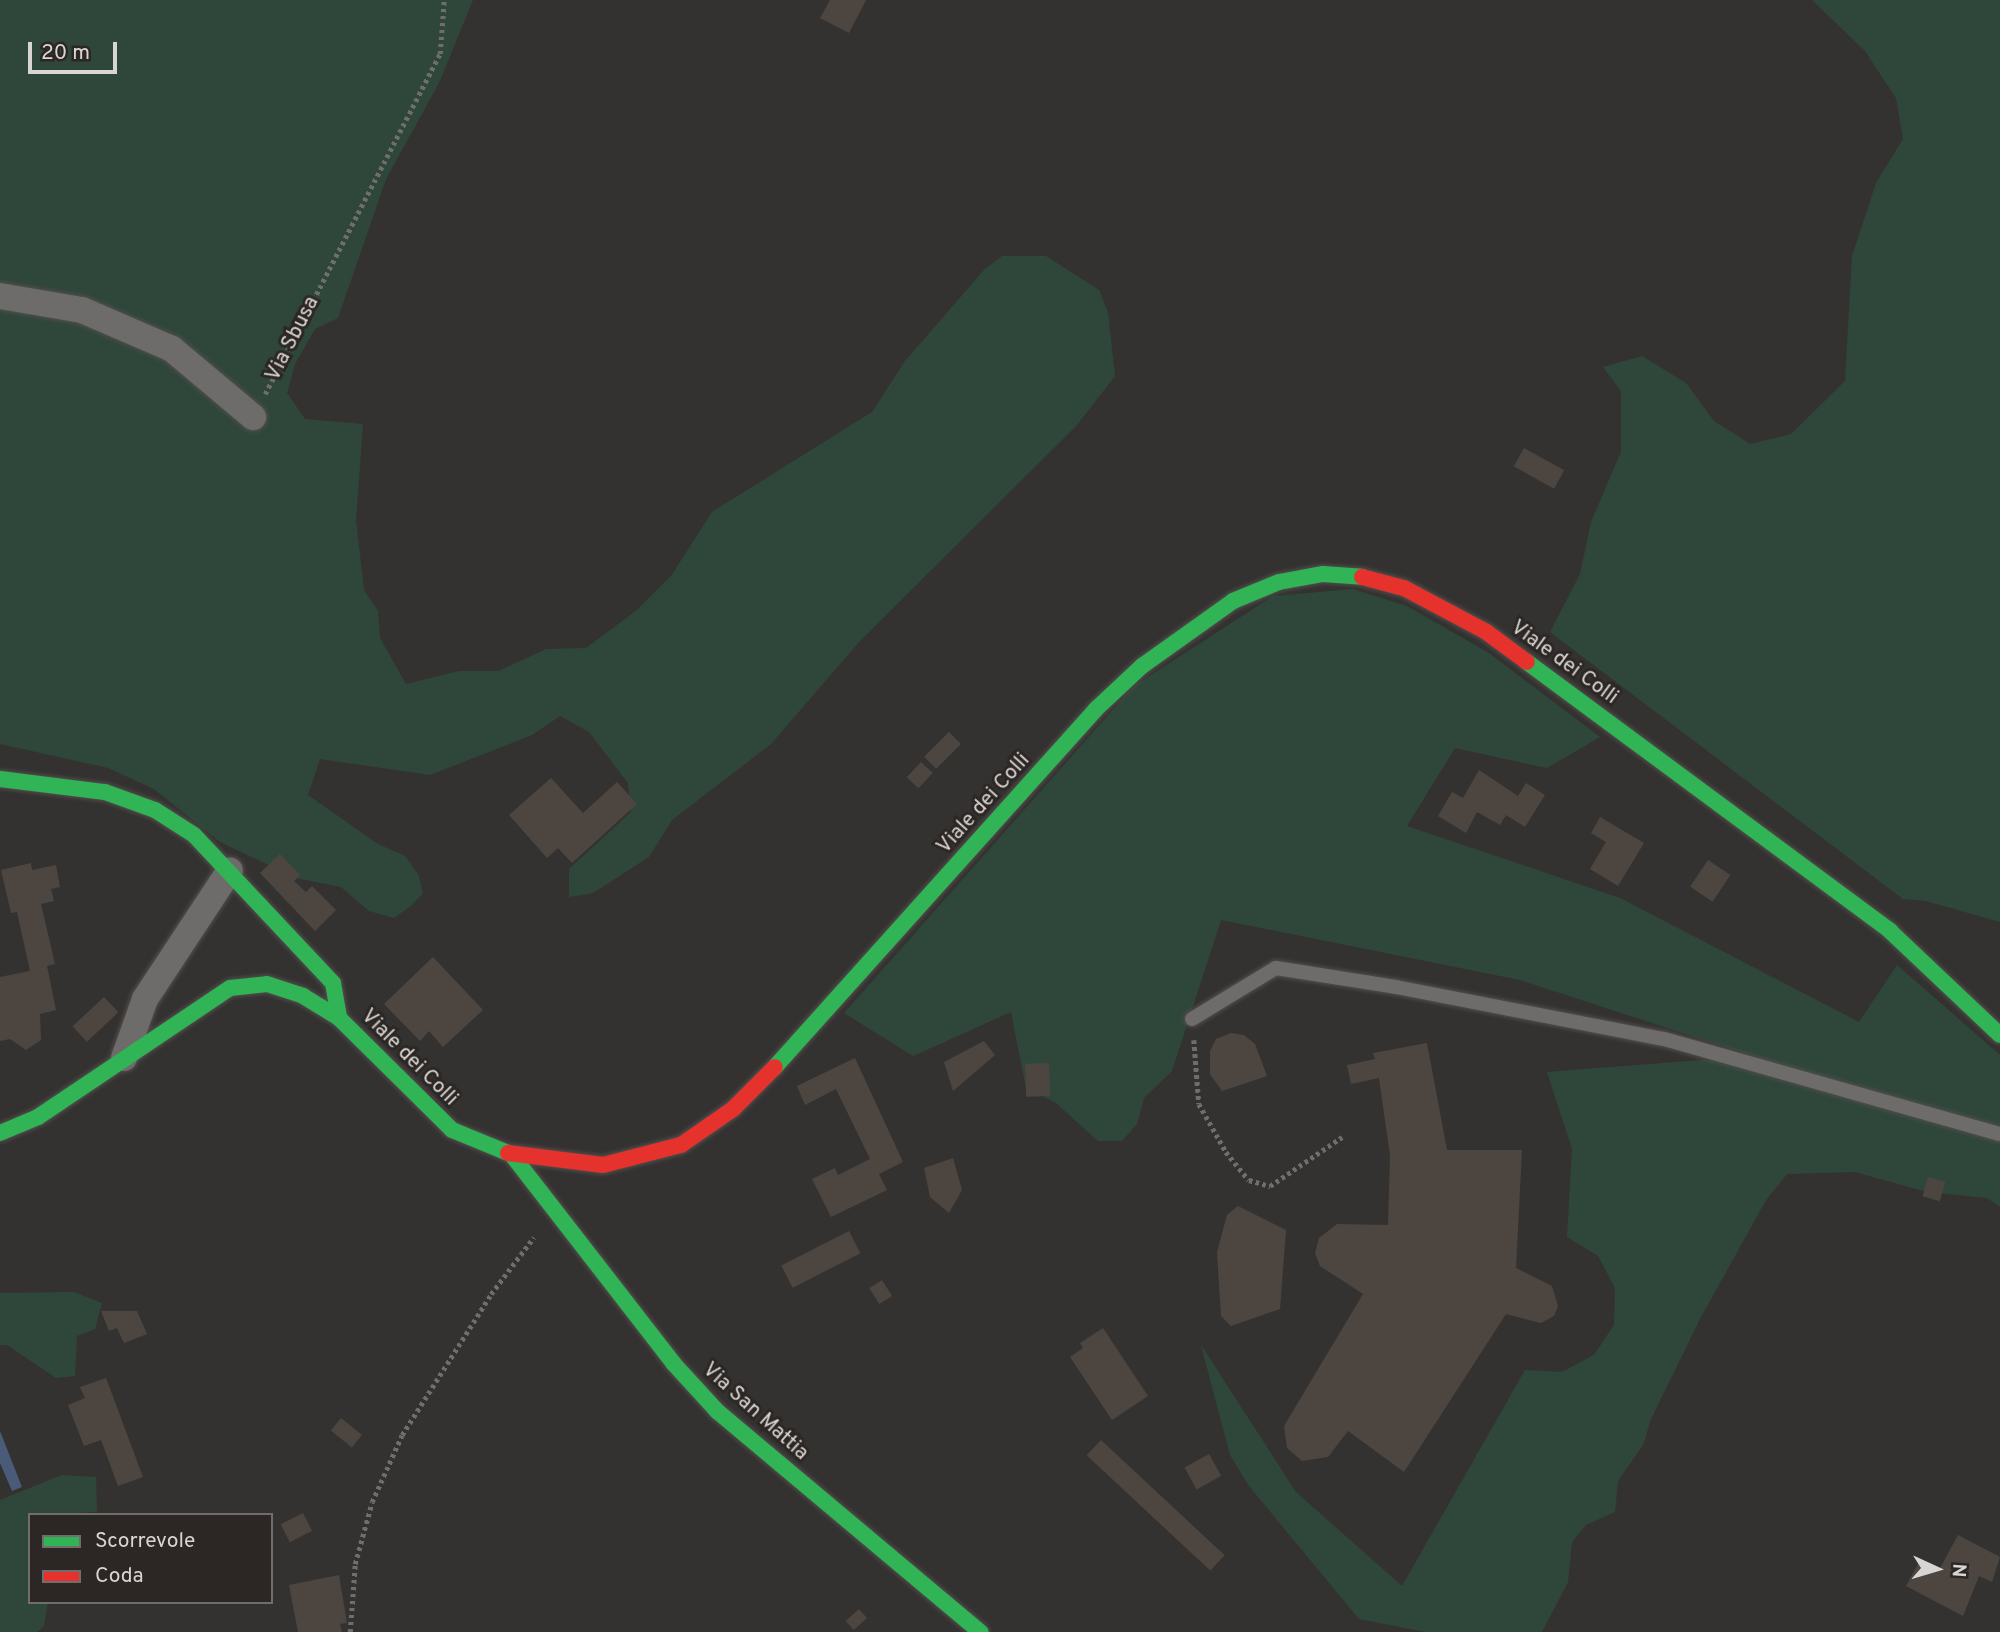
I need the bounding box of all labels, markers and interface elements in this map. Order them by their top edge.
scale bar [32,28,121,72]
text: 20 m [41,40,90,67]
street label: Via Sbusa [261,292,325,386]
street label: Viale dei Colli [1505,616,1623,710]
street label: Viale dei Colli [932,748,1036,860]
street label: Viale dei Colli [355,1004,463,1112]
street label: Via San Mattia [697,1358,813,1466]
legend [28,1513,273,1604]
text: Scorrevole [95,1528,195,1555]
north arrow [1902,1534,1972,1604]
text: Coda [95,1563,144,1590]
text: N [1946,1563,1970,1578]

